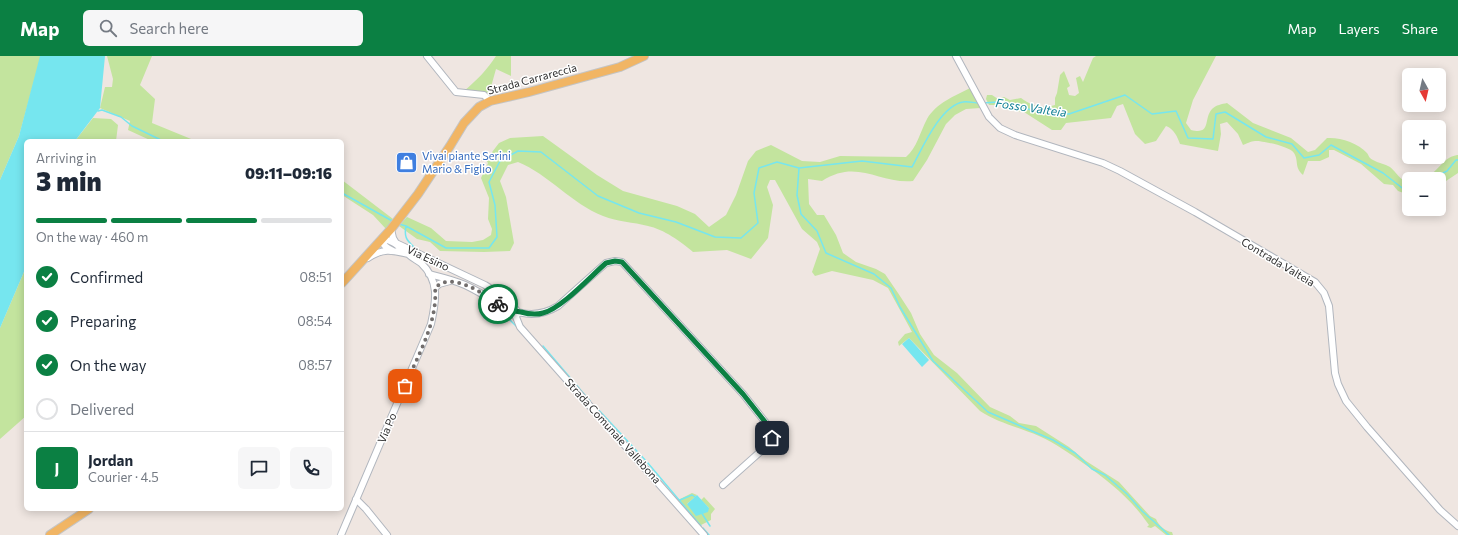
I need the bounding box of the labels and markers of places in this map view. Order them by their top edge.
shop icon: Vivai piante Serini Mario & Figlio [394,149,420,175]
place label: Vivai piante Serini Mario & Figlio [422,149,511,175]
pin [388,369,422,403]
pin [755,421,789,455]

